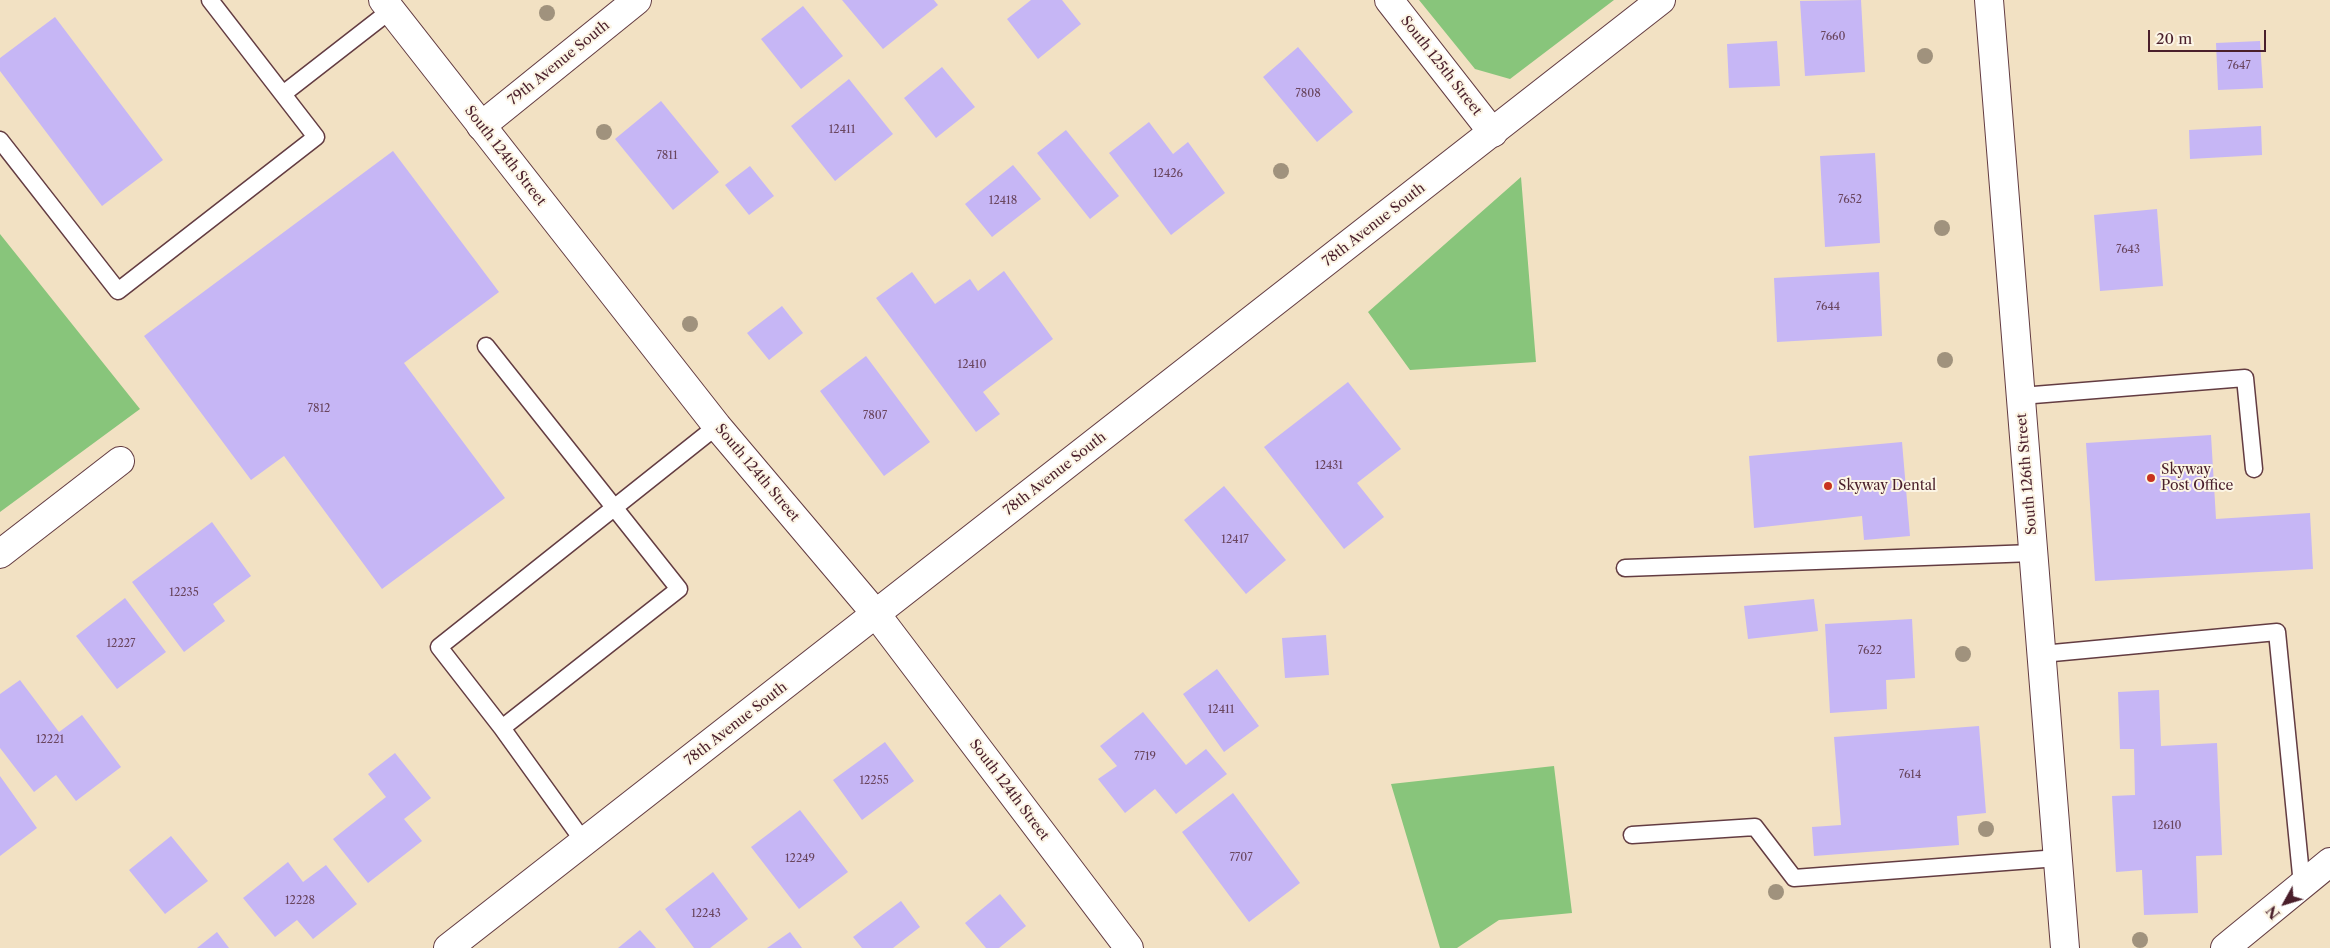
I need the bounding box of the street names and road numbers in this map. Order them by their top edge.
street label: South 125th Street [1397,13,1485,119]
street label: 79th Avenue South [505,17,613,109]
street label: South 124th Street [461,103,549,209]
street label: 78th Avenue South [1319,180,1429,270]
street label: South 126th Street [2013,412,2041,536]
street label: South 124th Street [711,421,803,525]
street label: 78th Avenue South [1000,429,1110,519]
street label: 78th Avenue South [681,679,791,769]
street label: South 124th Street [966,736,1052,844]

